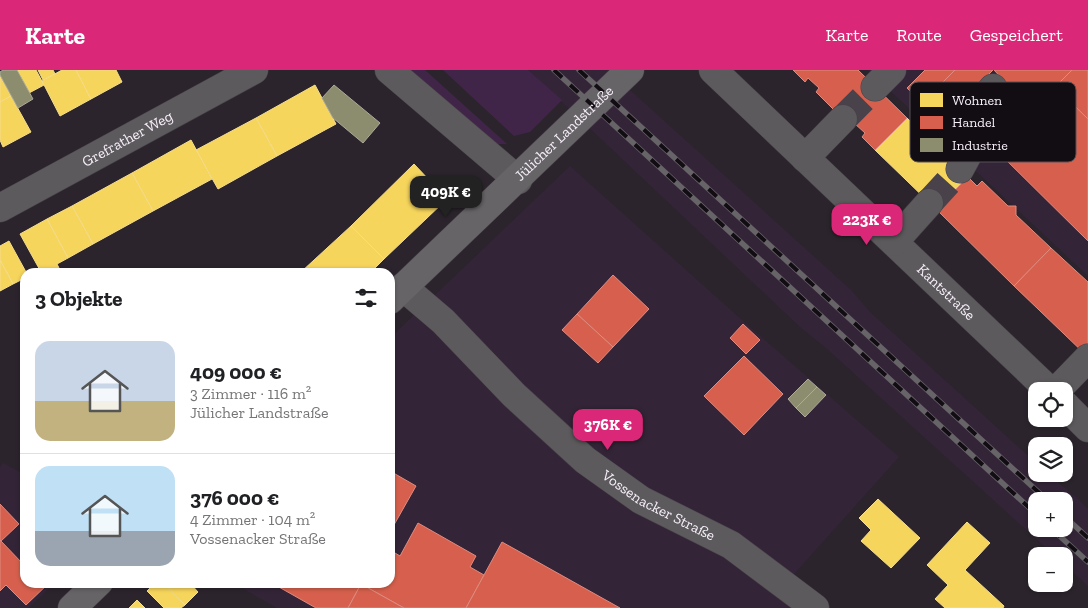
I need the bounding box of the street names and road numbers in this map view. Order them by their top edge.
street label: Jülicher Landstraße [511,82,617,185]
street label: Grefrather Weg [79,107,176,171]
street label: Kantstraße [913,260,979,324]
street label: Vossenacker Straße [598,465,718,545]

